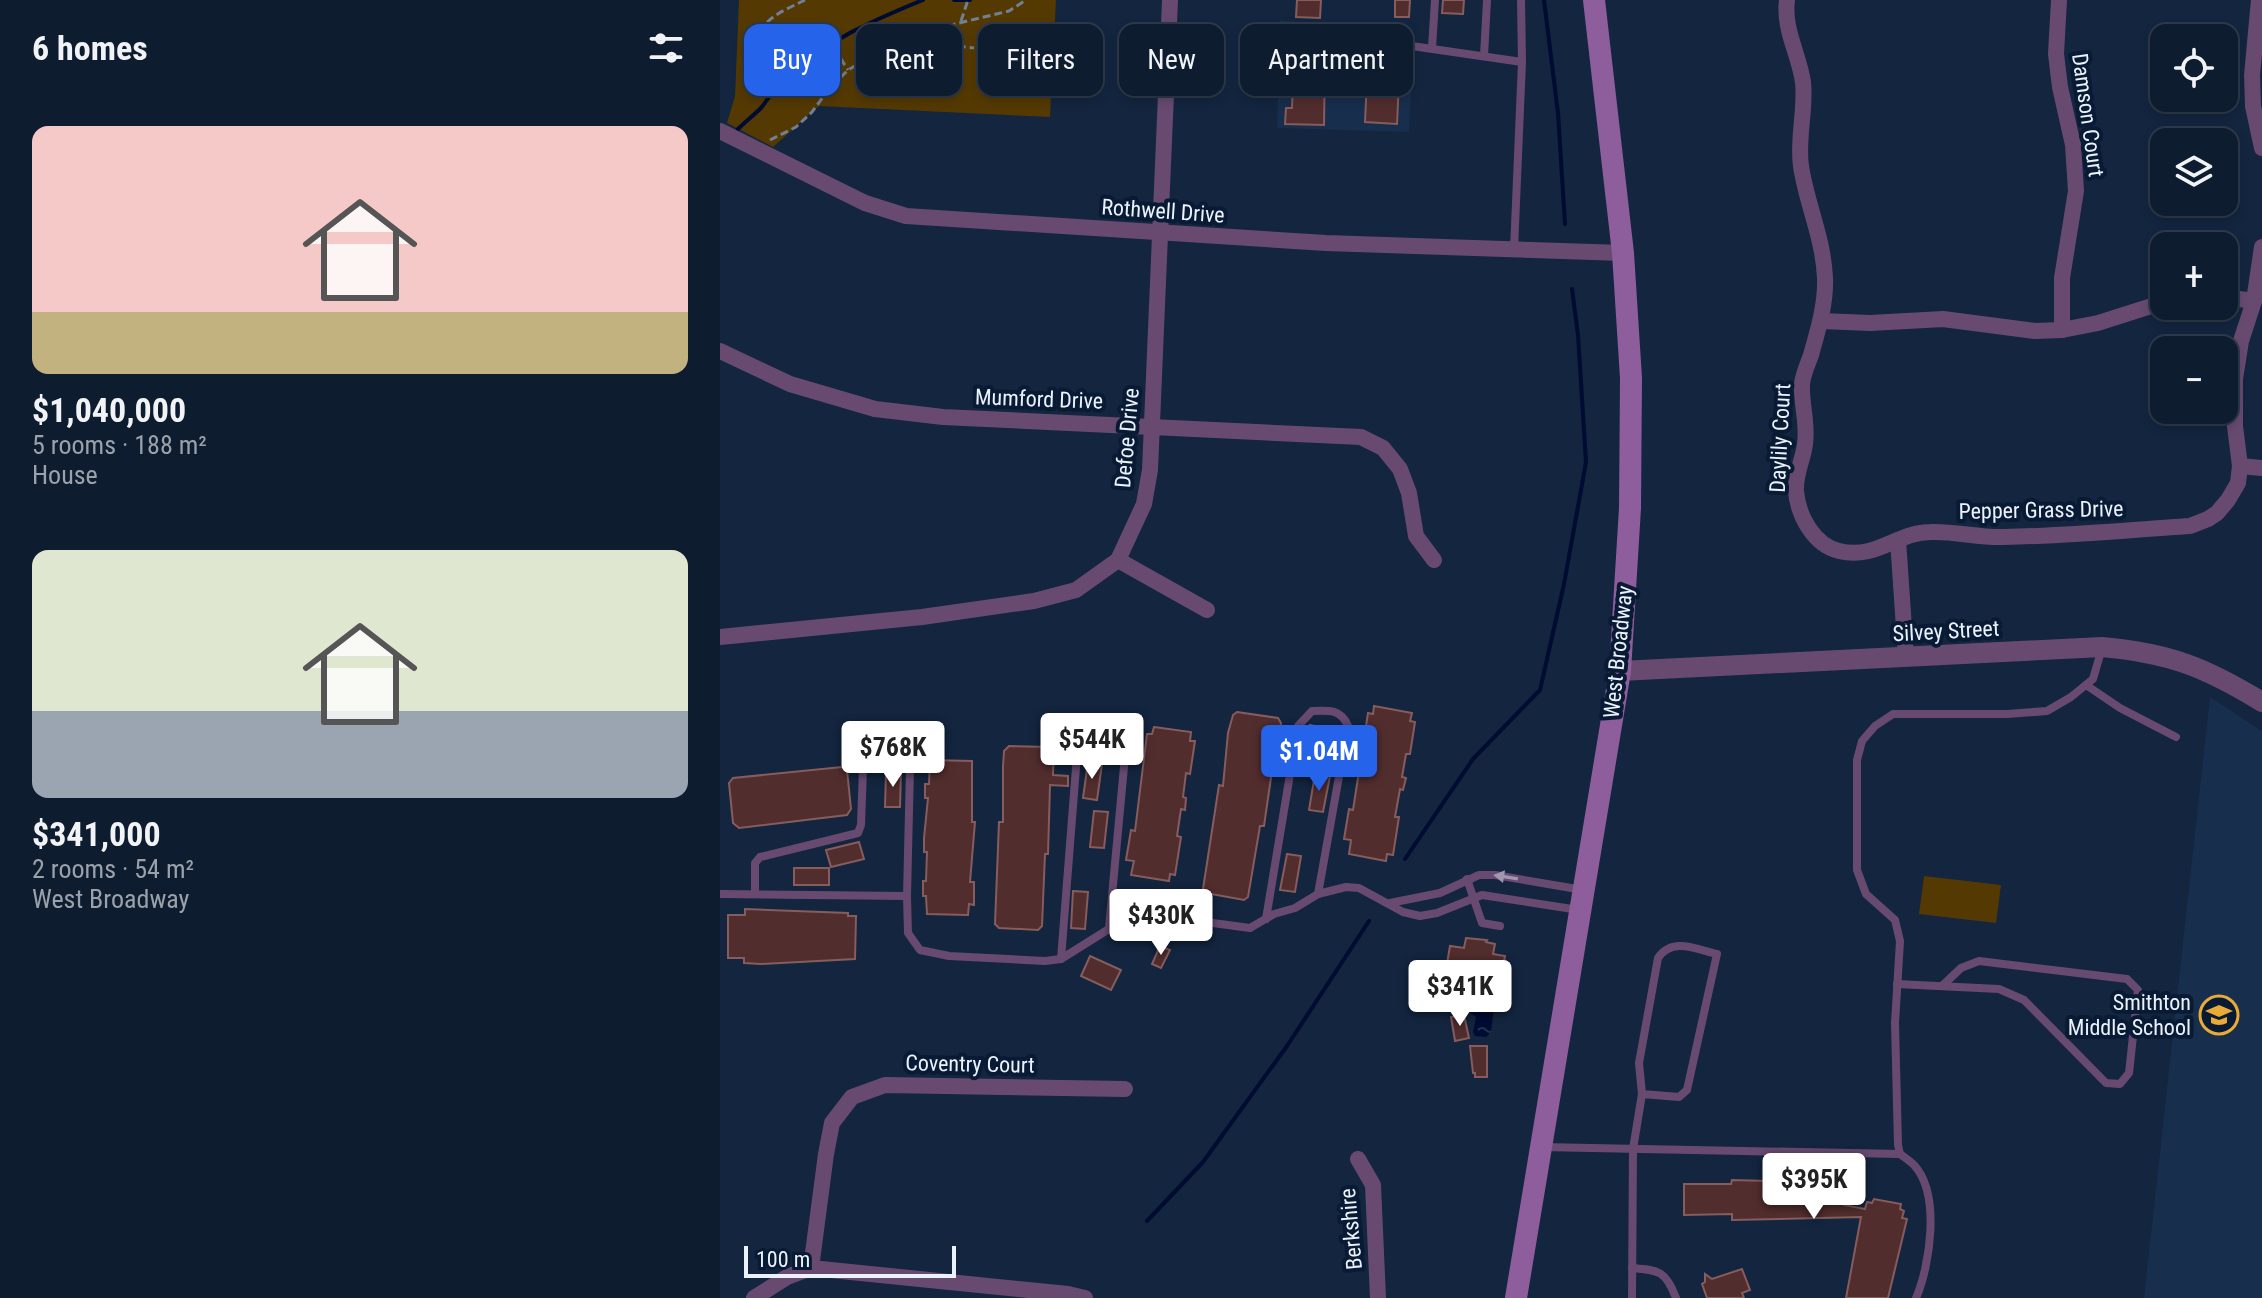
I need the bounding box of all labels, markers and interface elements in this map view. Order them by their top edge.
chip: Buy [744,24,840,96]
chip: Rent [856,24,962,96]
chip: Filters [978,24,1103,96]
chip: New [1119,24,1224,96]
chip: Apartment [1240,24,1413,96]
map controls [2150,24,2238,424]
button: locate [2150,24,2238,112]
icon: filters [644,26,688,70]
text: 6 homes [32,28,148,68]
street label: Damson Court [2067,52,2109,178]
button: layers [2150,128,2238,216]
icon: home [288,178,432,322]
street label: Rothwell Drive [1101,194,1225,228]
button: + [2150,232,2238,320]
button: − [2150,336,2238,424]
street label: Daylily Court [1765,383,1795,493]
street label: Mumford Drive [975,384,1103,414]
street label: Defoe Drive [1110,387,1144,489]
text: $1,040,000 [32,390,186,430]
text: 5 rooms · 188 m² [32,430,207,460]
text: House [32,460,98,490]
street label: Pepper Grass Drive [1958,496,2124,524]
street label: West Broadway [1599,584,1637,720]
icon: home [288,602,432,746]
street label: Silvey Street [1892,616,2000,646]
pin: $544K [1036,713,1148,781]
pin: $768K [837,721,949,789]
text: $544K [1059,724,1125,754]
pin: $1.04M [1254,725,1384,793]
text: $768K [860,732,926,762]
text: $1.04M [1279,736,1359,766]
text: $341,000 [32,814,161,854]
text: 2 rooms · 54 m² [32,854,194,884]
one-way arrow [1494,870,1519,883]
text: West Broadway [32,884,189,914]
pin: $430K [1105,889,1217,957]
text: $430K [1128,900,1194,930]
pin: $341K [1404,960,1516,1028]
text: $341K [1427,971,1493,1001]
place label: Smithton Middle School [2068,990,2191,1040]
school or university icon: Smithton Middle School [2198,994,2240,1036]
street label: Coventry Court [905,1050,1035,1078]
pin: $395K [1758,1153,1870,1221]
text: $395K [1781,1164,1847,1194]
street label: Berkshire [1335,1187,1367,1271]
scale bar [744,1242,956,1278]
text: 100 m [756,1247,810,1272]

